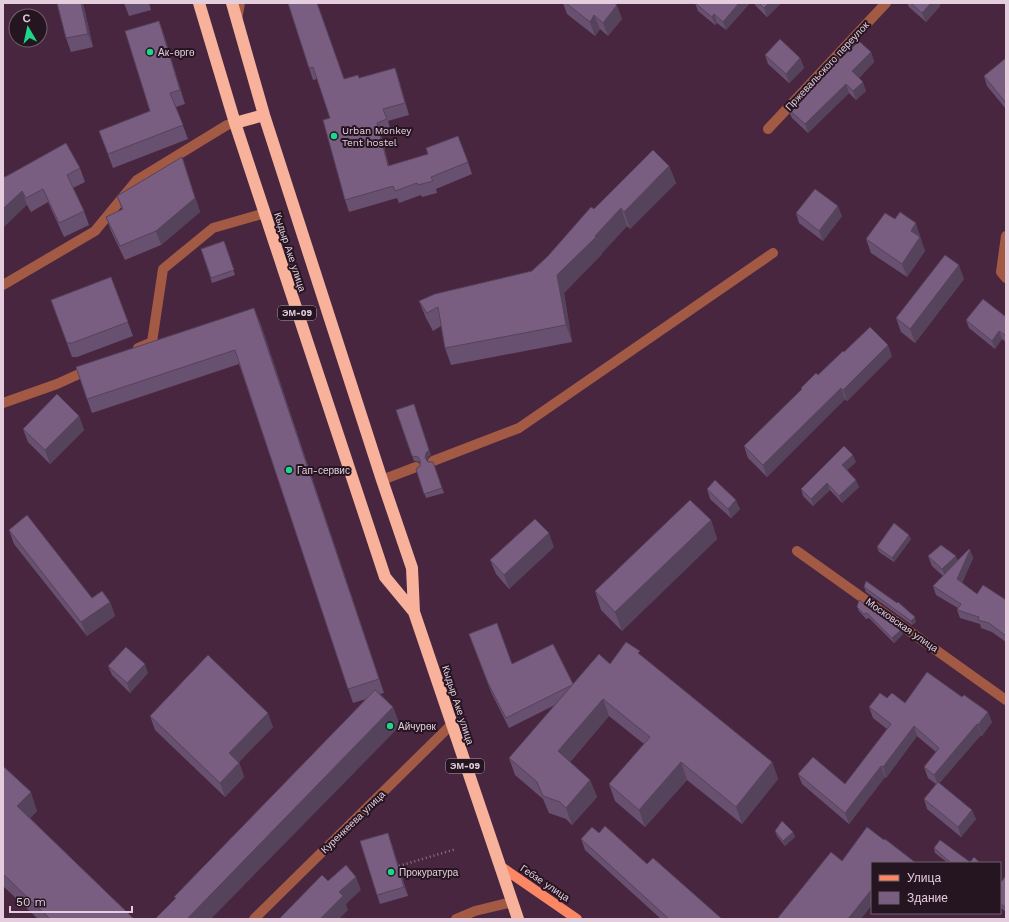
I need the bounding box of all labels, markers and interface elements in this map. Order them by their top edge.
north arrow [8,8,48,48]
text: С [22,12,32,26]
street label: Пржевальского переулок [783,19,871,113]
marker: Ак-өргө [145,47,155,57]
place label: Ак-өргө [158,47,195,58]
place label: Urban Monkey Tent hostel [342,125,412,148]
marker: Urban Monkey Tent hostel [329,131,339,141]
street label: Кыдыр Аке улица [272,211,308,293]
road number: ЭМ-09 [278,306,316,320]
marker: Гап-сервис [284,465,294,475]
place label: Гап-сервис [297,465,350,476]
street label: Московская улица [864,596,941,654]
street label: Кыдыр Аке улица [440,664,476,746]
marker: Айчурөк [385,721,395,731]
place label: Айчурөк [398,721,436,732]
road number: ЭМ-09 [446,759,484,773]
street label: Куренкеева улица [319,788,388,855]
legend [871,862,1001,914]
street label: Гебзе улица [518,863,572,904]
marker: Прокуратура [386,867,396,877]
place label: Прокуратура [399,867,459,878]
text: Улица [907,871,941,885]
scale bar [10,888,132,914]
text: Здание [907,891,948,905]
text: 50 m [16,895,46,909]

